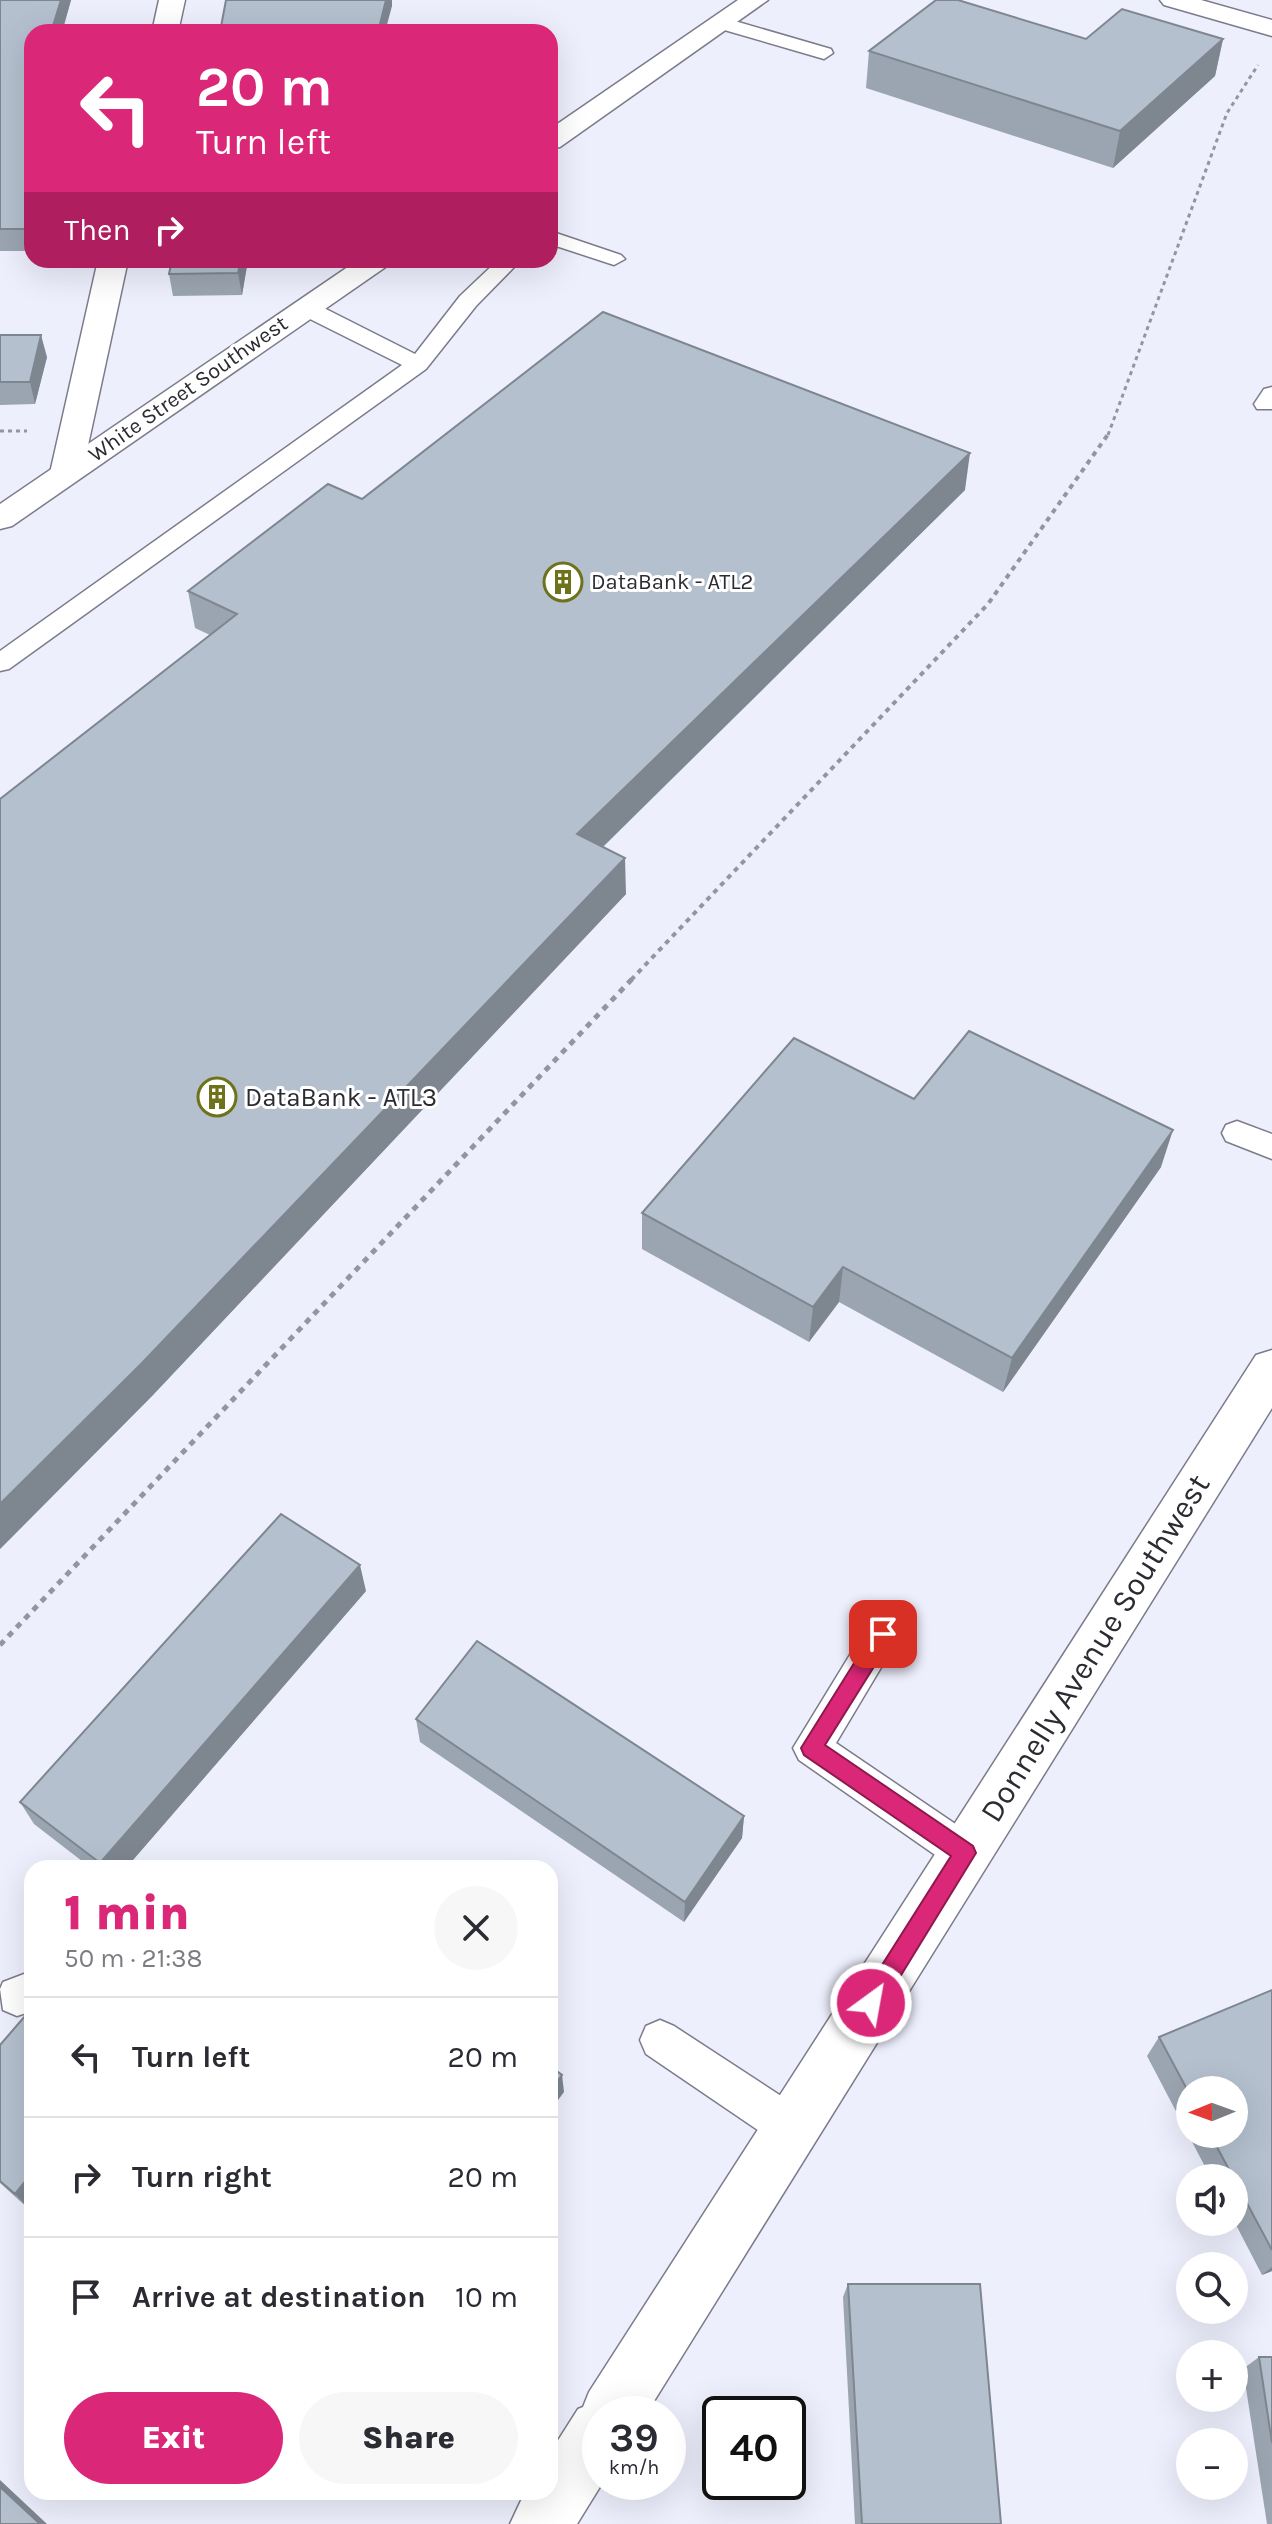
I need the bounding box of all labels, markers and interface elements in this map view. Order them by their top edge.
text: 20 m [196,54,333,119]
icon: left [64,56,168,160]
text: Turn left [196,121,331,163]
icon: right [147,208,191,252]
text: Then [64,212,131,248]
street label: White Street Southwest [83,310,293,468]
building icon: DataBank - ATL2 [542,561,584,603]
place label: DataBank - ATL2 [591,569,753,595]
building icon: DataBank - ATL3 [196,1076,238,1118]
place label: DataBank - ATL3 [245,1082,437,1113]
street label: Donnelly Avenue Southwest [973,1467,1217,1829]
pin [849,1600,917,1668]
icon: arrive [861,1612,905,1656]
text: 1 min [64,1885,190,1941]
button: close [434,1886,518,1970]
text: 50 m · 21:38 [64,1943,203,1974]
position arrow [829,1961,913,2045]
icon: left [64,2035,108,2079]
text: Turn left [132,2039,250,2075]
text: 20 m [448,2039,518,2075]
north arrow [1176,2076,1248,2148]
map controls [1176,2076,1248,2500]
icon: right [64,2155,108,2199]
text: Turn right [132,2159,272,2195]
text: 20 m [448,2159,518,2195]
button: sound [1176,2164,1248,2236]
button: search [1176,2252,1248,2324]
icon: arrive [64,2275,108,2319]
text: Arrive at destination [132,2279,426,2315]
text: 10 m [455,2279,518,2315]
button: + [1176,2340,1248,2412]
button: Exit [64,2392,283,2484]
button: Share [299,2392,518,2484]
speed limit sign: 40 [702,2396,806,2500]
text: 39 [609,2414,659,2461]
button: − [1176,2428,1248,2500]
text: km/h [609,2456,659,2479]

